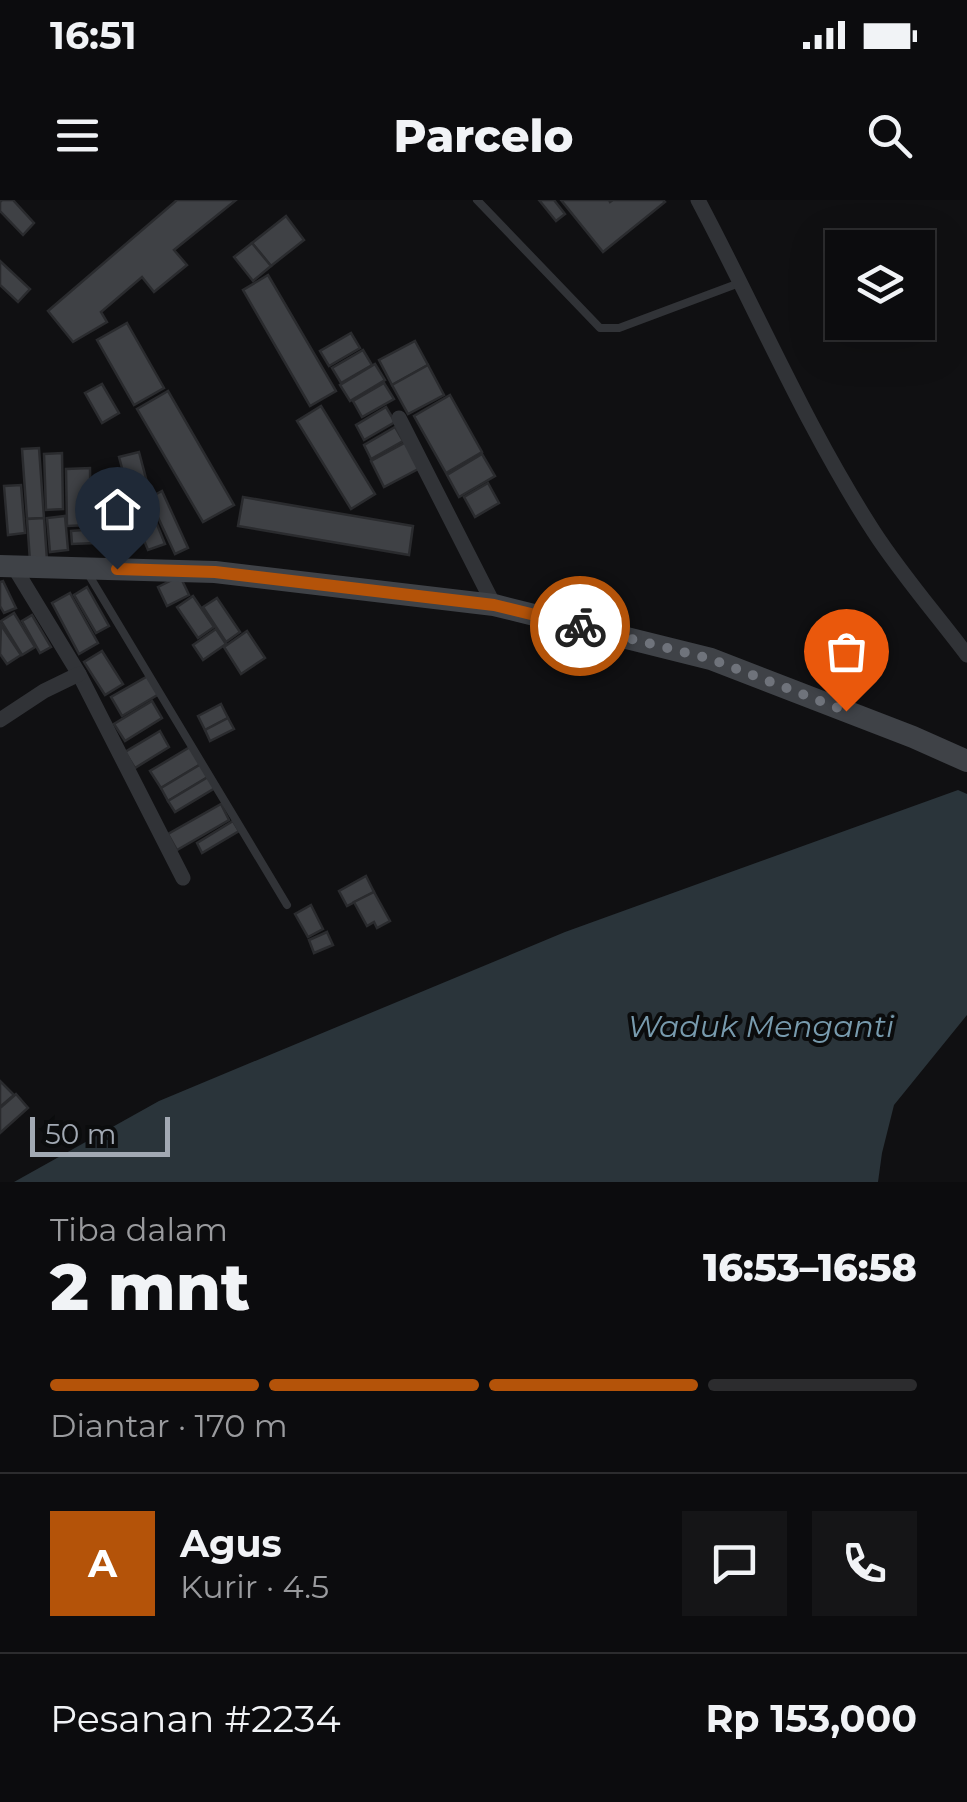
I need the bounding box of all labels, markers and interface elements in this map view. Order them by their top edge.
text: 16:51 [50,12,137,59]
icon: menu [50,108,105,163]
text: Parcelo [393,108,574,163]
icon: search [862,108,917,163]
map controls [825,230,935,340]
button: layers [825,230,935,340]
pin [75,467,160,570]
icon: home [90,482,145,537]
courier [530,576,630,676]
icon: bike [553,599,608,654]
pin [804,609,889,712]
icon: bag [819,624,874,679]
water label: Waduk Menganti [628,1008,895,1045]
scale bar [30,1112,170,1156]
text: 50 m [45,1117,116,1151]
text: Tiba dalam [50,1210,228,1249]
text: 16:53–16:58 [703,1244,917,1291]
text: 2 mnt [50,1247,250,1326]
text: Diantar · 170 m [50,1406,288,1445]
button: chat [682,1511,787,1616]
button: phone [812,1511,917,1616]
text: Agus [180,1520,282,1567]
text: A [88,1540,117,1587]
text: Kurir · 4.5 [180,1567,329,1606]
text: Pesanan #2234 [50,1695,341,1742]
text: Rp 153,000 [705,1695,917,1742]

